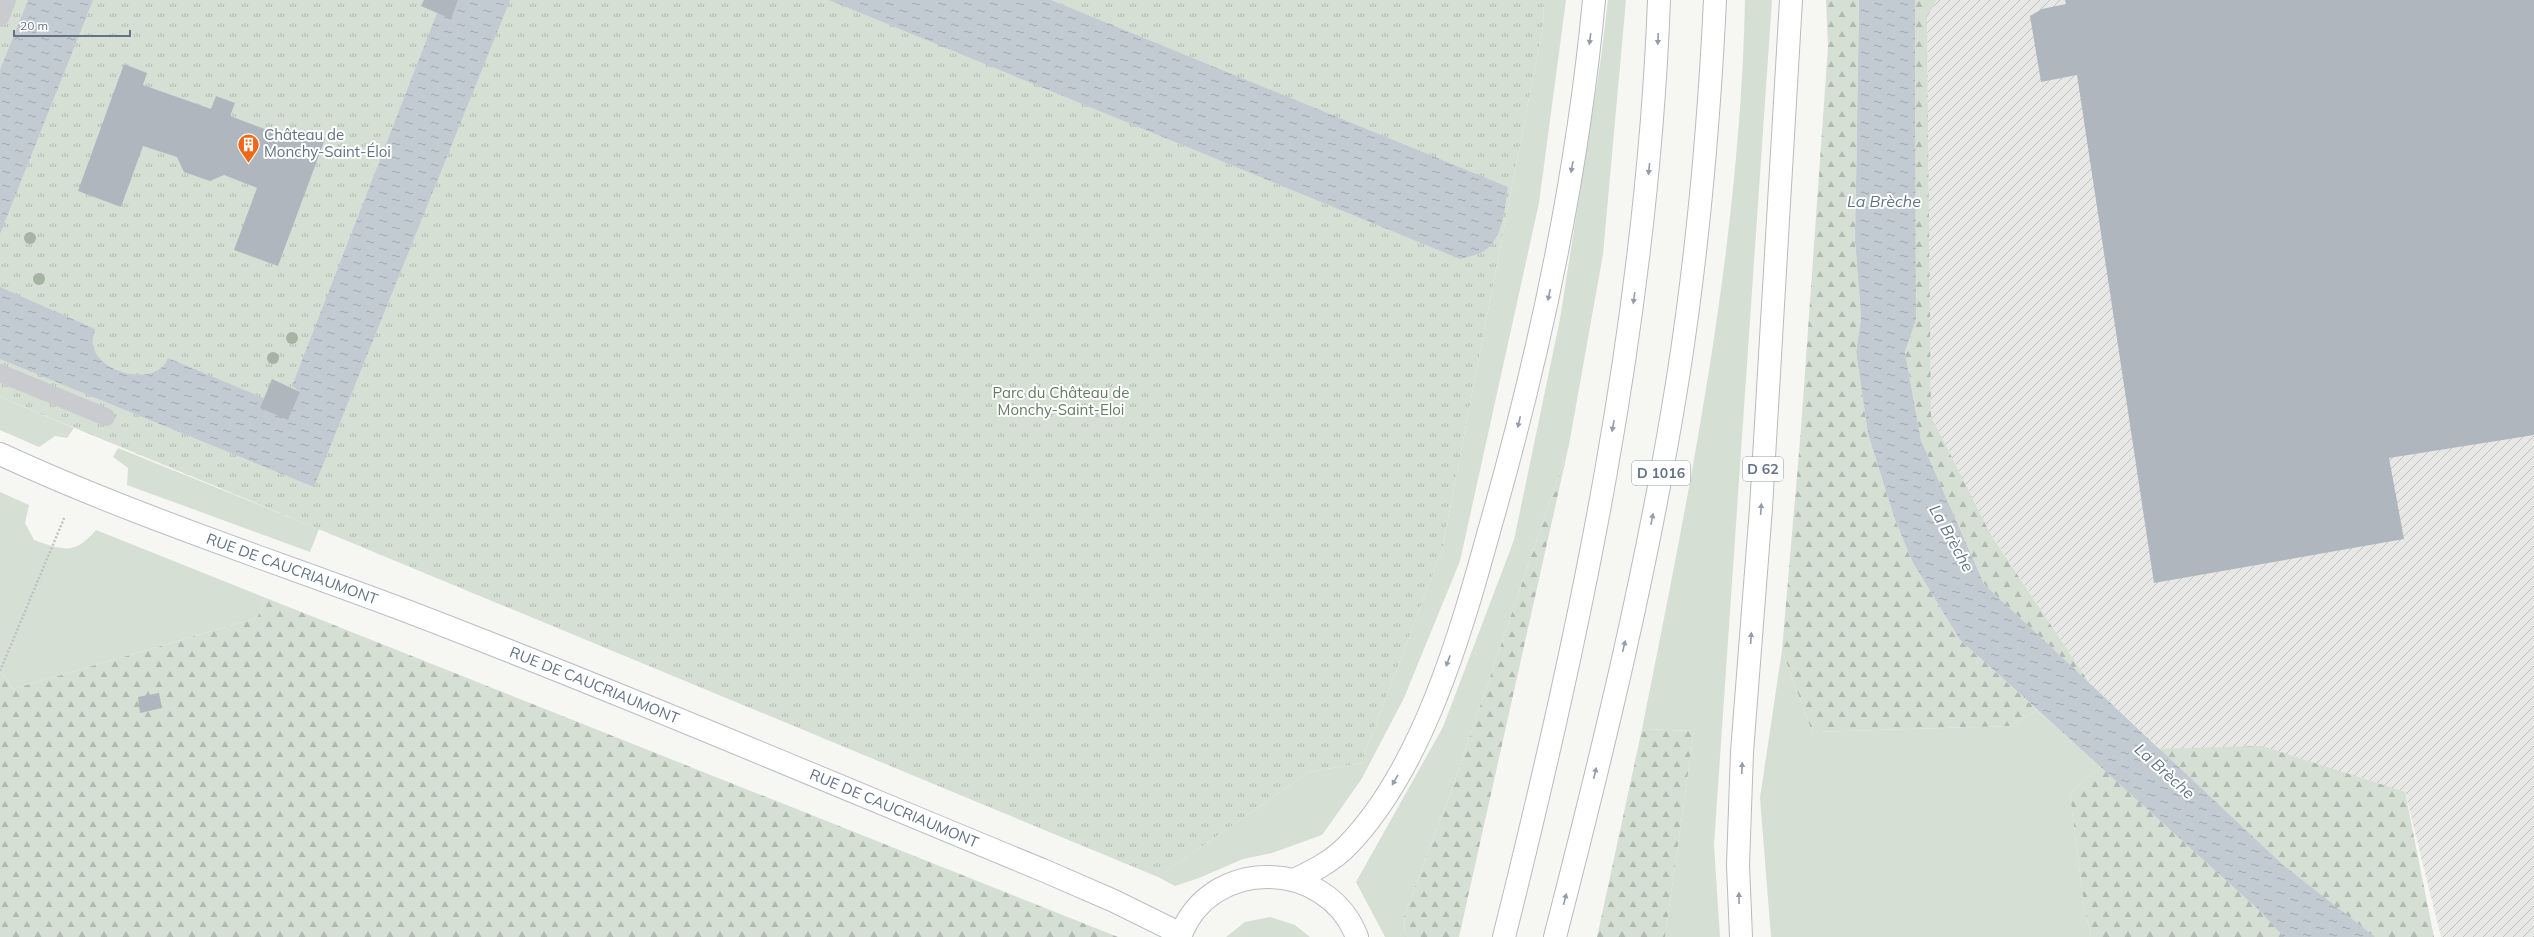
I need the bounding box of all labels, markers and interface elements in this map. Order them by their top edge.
scale bar [14,12,130,38]
text: 20 m [20,18,48,33]
one-way arrow [1587,33,1594,45]
one-way arrow [1655,33,1661,46]
place label: Château de Monchy-Saint-Éloi [264,125,391,161]
building icon: Château de Monchy-Saint-Éloi [235,131,261,164]
one-way arrow [1568,161,1574,173]
one-way arrow [1646,163,1652,175]
water label: La Brèche [1847,191,1921,211]
one-way arrow [1545,289,1551,302]
one-way arrow [1631,292,1637,304]
park label: Parc du Château de Monchy-Saint-Eloi [993,383,1129,419]
one-way arrow [1516,416,1522,428]
one-way arrow [1610,420,1616,432]
road number: D 62 [1743,457,1783,481]
road number: D 1016 [1632,461,1690,485]
water label: La Brèche [1925,501,1979,575]
one-way arrow [1757,503,1764,515]
one-way arrow [1649,513,1655,525]
street label: RUE DE CAUCRIAUMONT [204,529,381,608]
one-way arrow [1747,632,1754,645]
one-way arrow [1622,640,1628,652]
street label: RUE DE CAUCRIAUMONT [507,642,682,728]
one-way arrow [1445,656,1451,668]
water label: La Brèche [2131,739,2199,803]
one-way arrow [1738,762,1745,774]
street label: RUE DE CAUCRIAUMONT [807,764,982,852]
one-way arrow [1593,767,1599,779]
one-way arrow [1391,774,1398,786]
one-way arrow [1736,891,1742,904]
one-way arrow [1562,893,1568,905]

